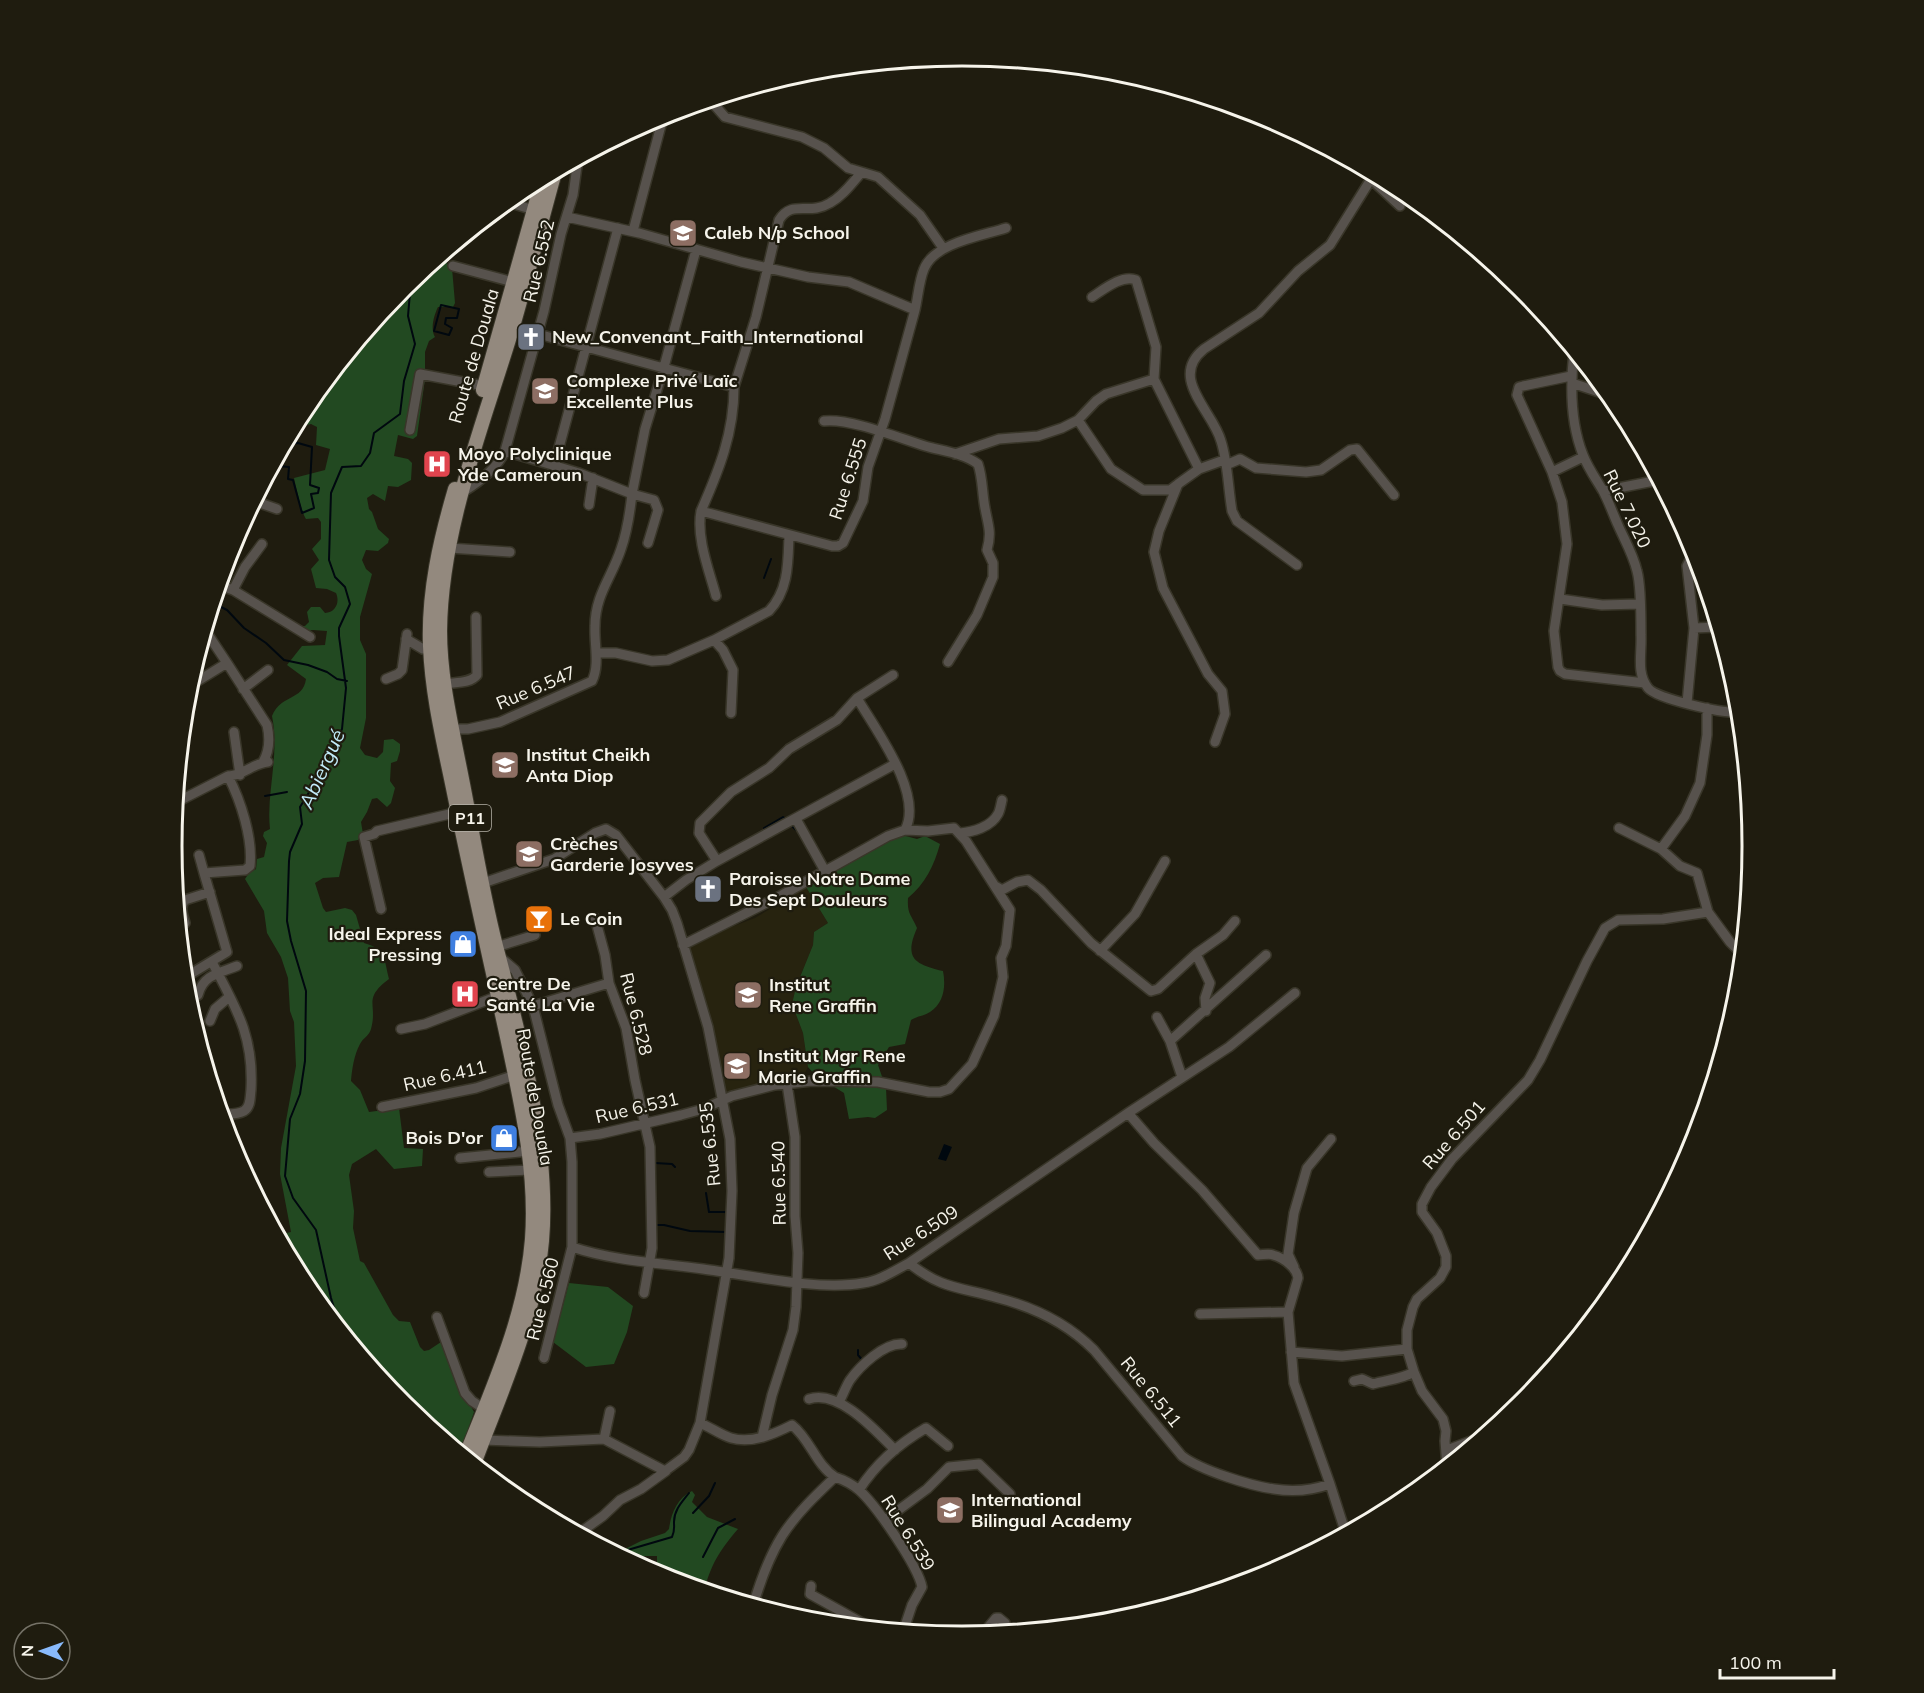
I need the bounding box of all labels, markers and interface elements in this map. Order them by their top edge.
street label: Rue 6.552 [518,217,559,305]
school or university icon: Caleb N/p School [667,217,699,249]
place label: Caleb N/p School [704,221,850,244]
street label: Route de Douala [443,286,504,426]
church icon: New_Convenant_Faith_International [515,321,547,353]
place label: New_Convenant_Faith_International [552,325,864,348]
place label: Complexe Privé Laïc Excellente Plus [566,369,738,413]
school or university icon: Complexe Privé Laïc Excellente Plus [529,375,561,407]
street label: Rue 6.555 [824,435,872,523]
place label: Moyo Polyclinique Yde Cameroun [457,442,612,486]
hospital icon: Moyo Polyclinique Yde Cameroun [421,448,453,480]
street label: Rue 7.020 [1599,466,1656,552]
street label: Rue 6.547 [492,660,579,715]
water label: Abiergué [293,725,350,813]
place label: Institut Cheikh Anta Diop [526,743,650,787]
school or university icon: Institut Cheikh Anta Diop [489,749,521,781]
road number: P11 [449,805,491,831]
place label: Crèches Garderie Josyves [550,832,694,876]
school or university icon: Crèches Garderie Josyves [513,838,545,870]
place label: Paroisse Notre Dame Des Sept Douleurs [729,867,911,911]
church icon: Paroisse Notre Dame Des Sept Douleurs [692,873,724,905]
bar icon: Le Coin [523,903,555,935]
place label: Le Coin [560,907,623,930]
place label: Ideal Express Pressing [328,922,442,966]
shop icon: Ideal Express Pressing [447,928,479,960]
street label: Rue 6.528 [615,970,658,1058]
place label: Centre De Santé La Vie [486,972,595,1016]
place label: Institut Rene Graffin [769,973,877,1017]
hospital icon: Centre De Santé La Vie [449,978,481,1010]
school or university icon: Institut Rene Graffin [732,979,764,1011]
street label: Route de Douala [512,1027,559,1167]
place label: Institut Mgr Rene Marie Graffin [758,1044,906,1088]
school or university icon: Institut Mgr Rene Marie Graffin [721,1050,753,1082]
street label: Rue 6.411 [401,1055,489,1096]
street label: Rue 6.531 [593,1087,681,1128]
street label: Rue 6.501 [1417,1095,1490,1174]
street label: Rue 6.535 [694,1101,725,1187]
shop icon: Bois D'or [488,1122,520,1154]
place label: Bois D'or [405,1126,484,1149]
street label: Rue 6.540 [766,1140,791,1226]
street label: Rue 6.509 [879,1200,962,1265]
street label: Rue 6.560 [521,1255,564,1343]
street label: Rue 6.511 [1116,1352,1187,1432]
place label: International Bilingual Academy [971,1488,1132,1532]
street label: Rue 6.539 [876,1491,941,1575]
school or university icon: International Bilingual Academy [934,1494,966,1526]
north arrow [12,1621,72,1681]
scale bar [1720,1642,1834,1680]
text: N [17,1645,37,1657]
text: 100 m [1729,1651,1782,1674]

